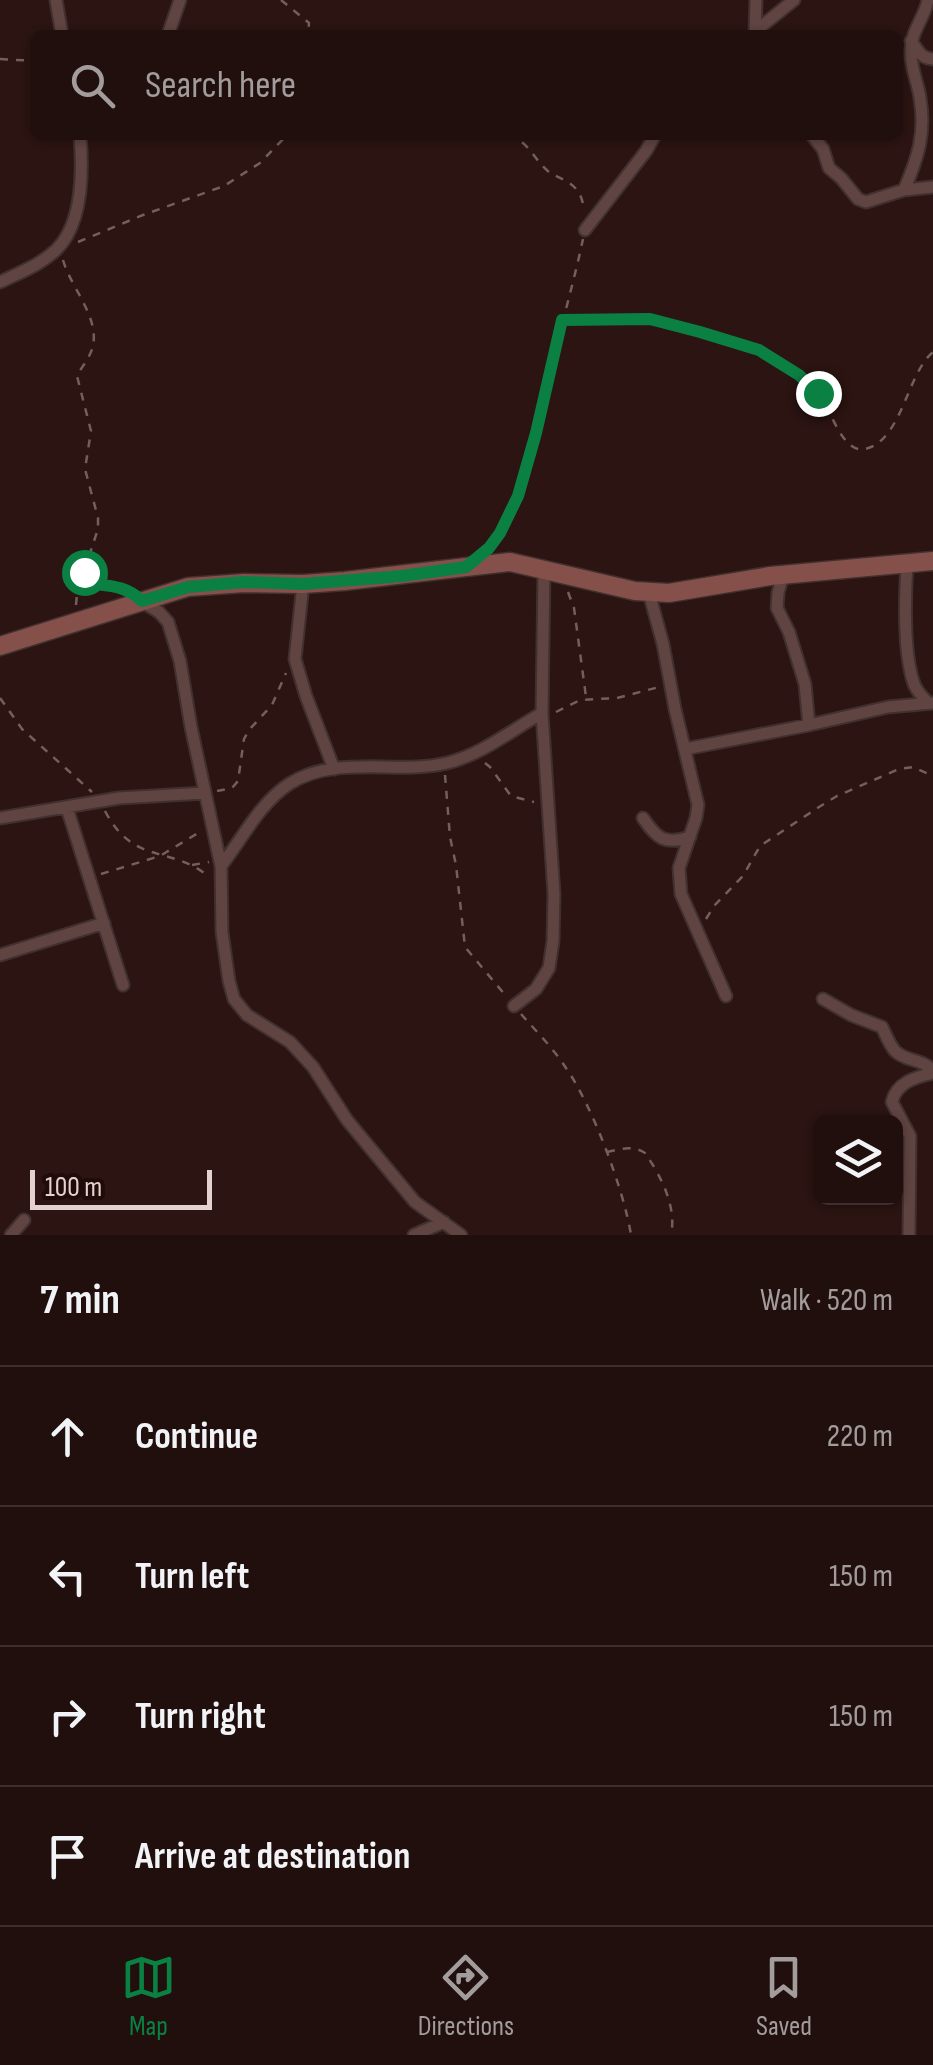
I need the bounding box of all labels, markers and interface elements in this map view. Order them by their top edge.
search box [30,30,903,140]
icon: search [65,58,120,113]
text: Search here [145,63,296,108]
route end [796,371,842,417]
route start [62,550,108,596]
map controls [813,1115,903,1205]
button: layers [813,1115,903,1205]
scale bar [30,1165,212,1210]
text: 100 m [45,1171,102,1204]
text: 7 min [40,1275,120,1326]
text: Walk · 520 m [760,1281,893,1320]
icon: ahead [40,1409,95,1464]
text: Continue [135,1414,258,1459]
text: 220 m [827,1417,893,1456]
icon: left [40,1549,95,1604]
text: Turn left [135,1554,249,1599]
text: 150 m [829,1557,893,1596]
icon: right [40,1689,95,1744]
text: Turn right [135,1694,266,1739]
text: 150 m [829,1697,893,1736]
icon: arrive [40,1829,95,1884]
text: Arrive at destination [135,1834,410,1879]
tab: Map [121,1950,176,2043]
tab: Directions [418,1950,514,2043]
tab: Saved [756,1950,812,2043]

